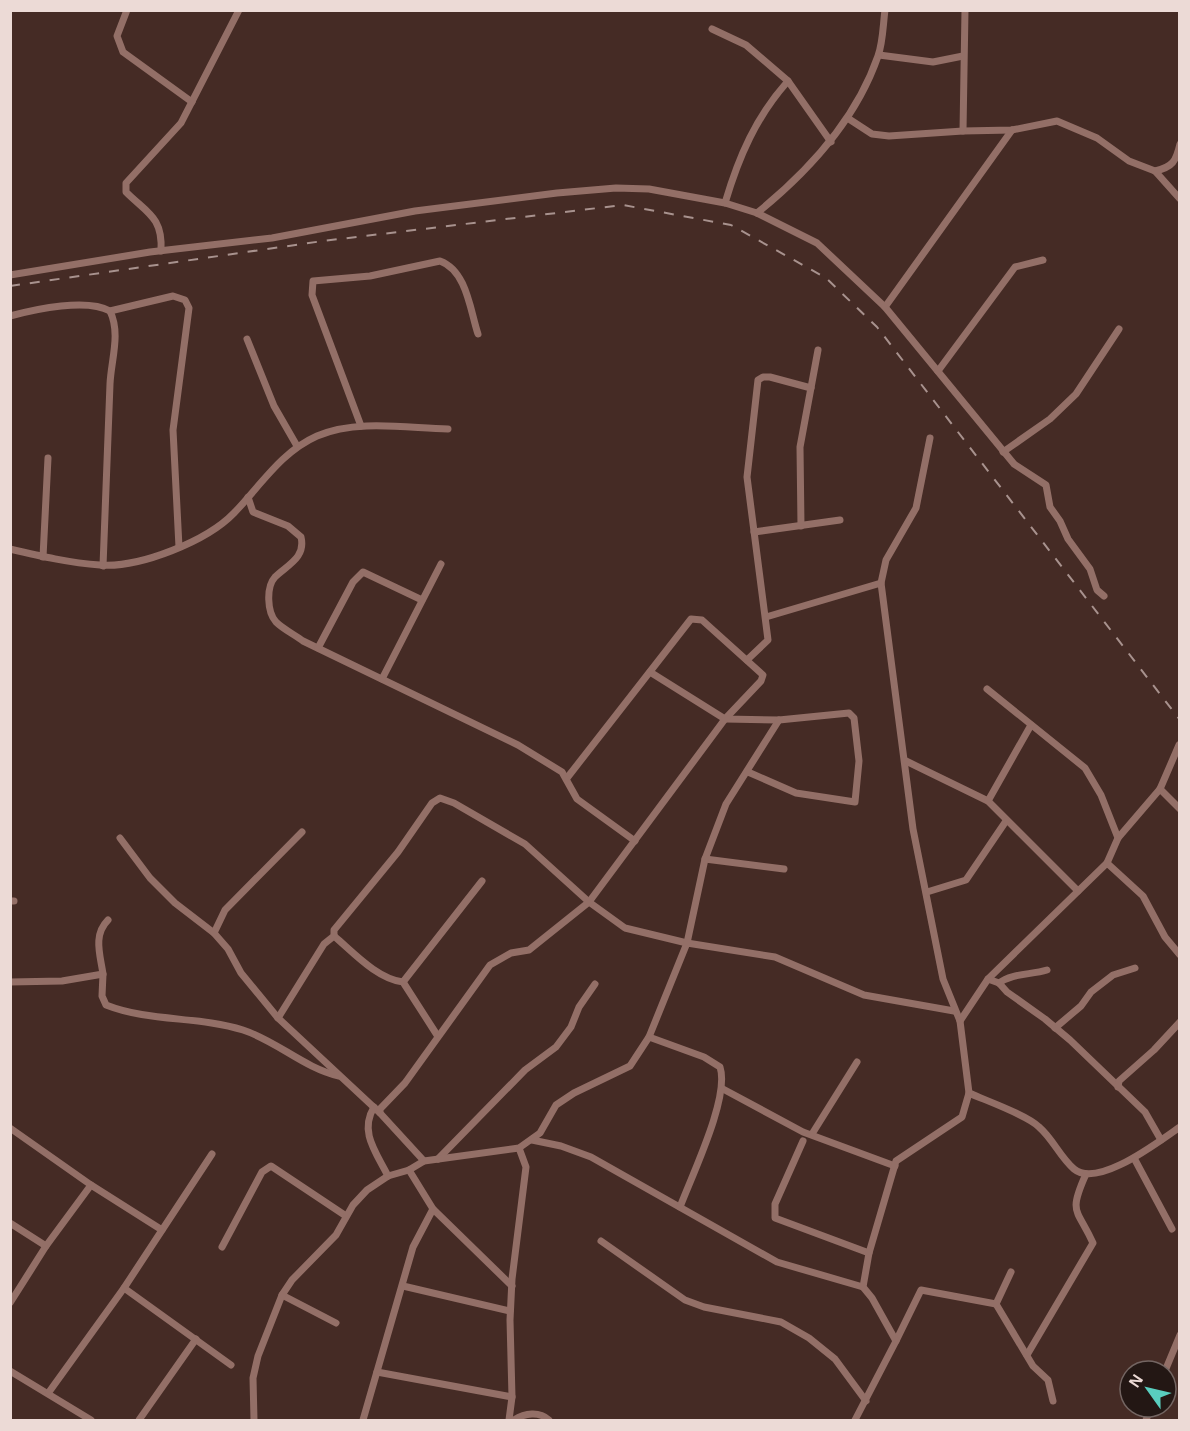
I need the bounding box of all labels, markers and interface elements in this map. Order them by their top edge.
north arrow [1118,1359,1178,1419]
text: N [1126,1371,1146,1390]

